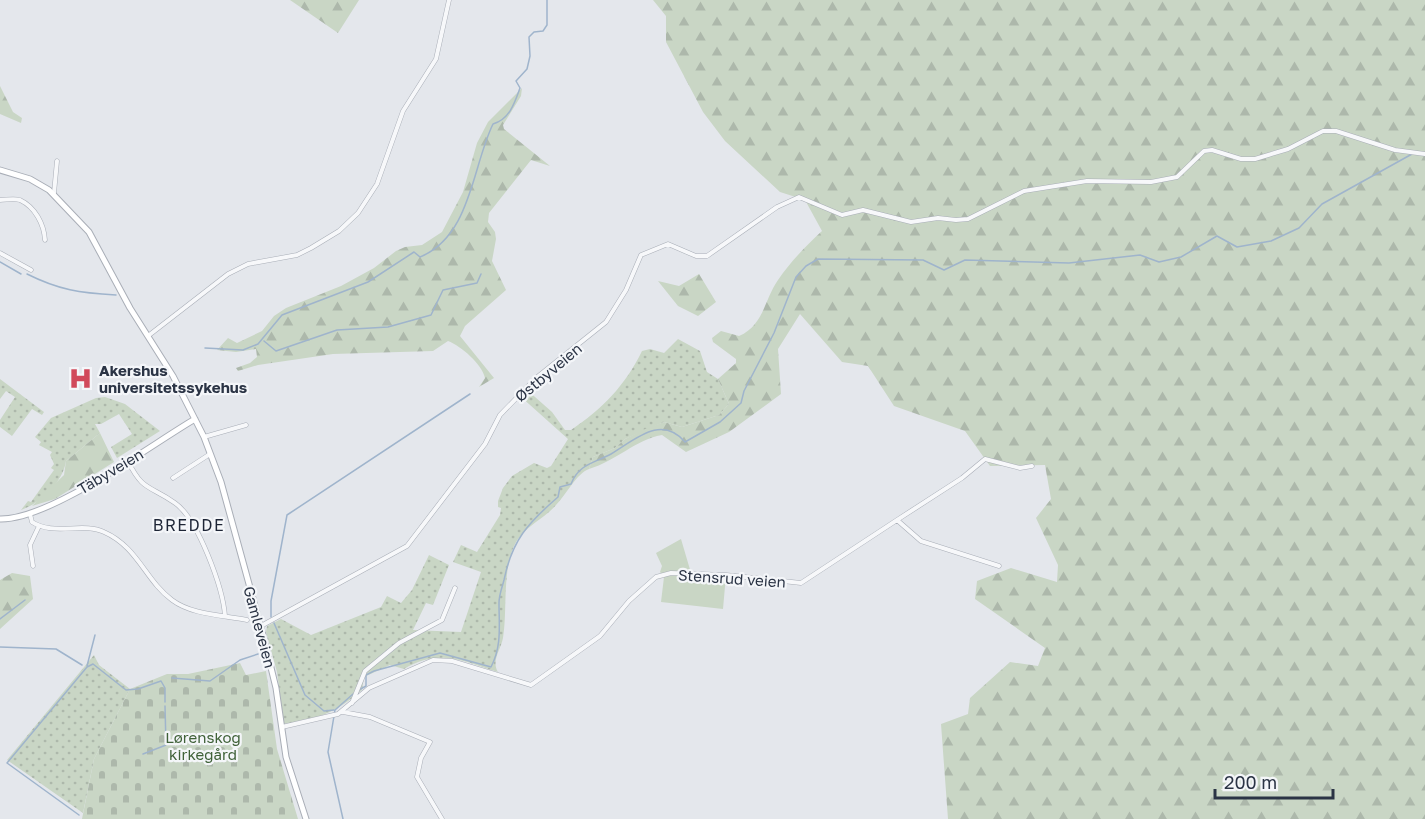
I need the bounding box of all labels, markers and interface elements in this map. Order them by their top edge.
street label: Østbyveien [511,339,585,405]
place label: Akershus universitetssykehus [99,361,247,396]
hospital icon: Akershus universitetssykehus [68,366,94,392]
street label: Täbyveien [74,444,146,498]
district label: BREDDE [153,515,225,535]
street label: Stensrud veien [678,565,786,591]
street label: Gamleveien [240,584,280,670]
park label: Lørenskog kirkegård [165,728,241,763]
scale bar [1215,762,1334,800]
text: 200 m [1224,771,1277,793]

